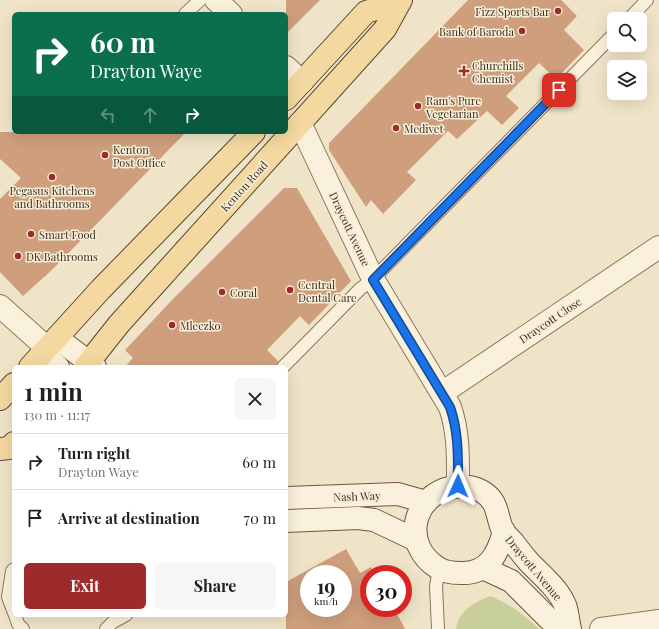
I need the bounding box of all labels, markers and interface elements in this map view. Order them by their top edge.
place label: Fizz Sports Bar [475,4,550,19]
marker: Fizz Sports Bar [553,6,563,16]
map controls [607,12,647,100]
button: search [607,12,647,52]
text: 60 m [90,23,156,60]
place label: Bank of Baroda [439,24,515,39]
marker: Bank of Baroda [517,26,527,36]
icon: right [24,28,76,80]
place label: Churchills Chemist [472,58,523,86]
text: Drayton Waye [90,59,202,83]
button: layers [607,60,647,100]
marker: Churchills Chemist [459,66,469,76]
pin [542,73,576,107]
icon: arrive [548,79,570,101]
place label: Ram's Pure Vegetarian [425,93,481,121]
marker: Ram's Pure Vegetarian [413,101,423,111]
icon: left [97,104,119,126]
icon: ahead [139,104,161,126]
icon: right [181,104,203,126]
place label: Medivet [404,121,443,136]
marker: Medivet [391,123,401,133]
place label: Kenton Post Office [113,142,166,170]
marker: Kenton Post Office [100,150,110,160]
street label: Kenton Road [217,157,271,215]
marker: Pegasus Kitchens and Bathrooms [47,172,57,182]
place label: Pegasus Kitchens and Bathrooms [9,183,95,211]
street label: Draycott Avenue [326,189,374,269]
place label: Smart Food [39,227,97,242]
marker: Smart Food [26,229,36,239]
place label: DK Bathrooms [26,249,98,264]
marker: DK Bathrooms [13,251,23,261]
place label: Central Dental Care [298,277,357,305]
place label: Coral [230,285,257,300]
marker: Central Dental Care [285,285,295,295]
marker: Coral [217,287,227,297]
street label: Draycott Close [516,293,584,346]
place label: Mleczko [180,318,221,333]
marker: Mleczko [167,320,177,330]
text: 1 min [24,375,83,407]
button: close [234,378,276,420]
text: 130 m · 11:17 [24,406,90,423]
text: Turn right [58,443,131,463]
icon: right [24,451,46,473]
text: 60 m [242,452,276,472]
text: Drayton Waye [58,463,139,480]
position arrow [437,465,479,507]
street label: Nash Way [333,488,381,504]
icon: arrive [24,507,46,529]
text: Arrive at destination [58,508,200,528]
text: 70 m [244,508,276,528]
street label: Draycott Avenue [502,532,566,604]
button: Exit [24,563,146,609]
button: Share [154,563,276,609]
speed limit sign: 30 [360,565,412,617]
text: 19 [317,572,335,599]
text: km/h [314,594,338,608]

